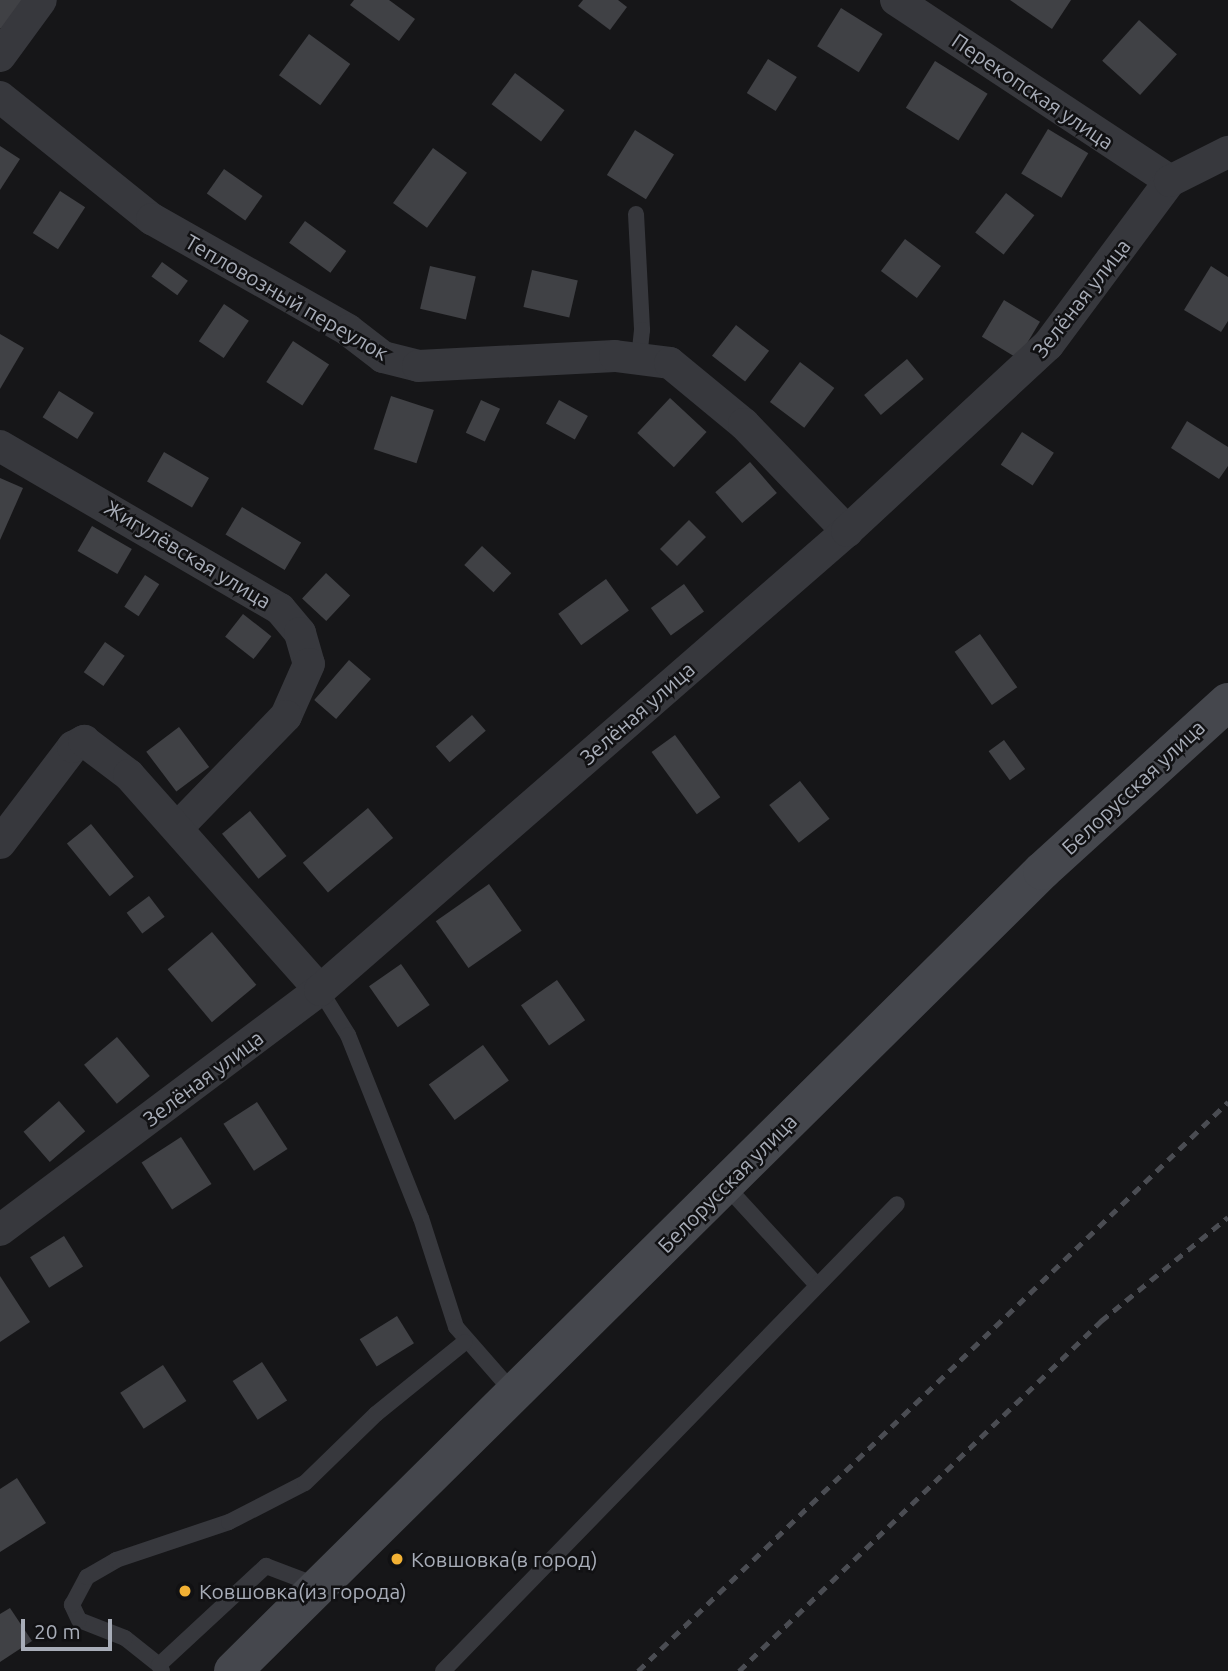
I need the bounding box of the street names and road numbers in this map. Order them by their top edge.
street label: Перекопская улица [947,28,1119,154]
street label: Тепловозный переулок [181,228,393,366]
street label: Зелёная улица [1027,234,1135,362]
street label: Жигулёвская улица [100,494,276,614]
street label: Зелёная улица [574,656,700,770]
street label: Белорусская улица [1056,714,1210,860]
street label: Зелёная улица [138,1025,268,1131]
street label: Белорусская улица [652,1108,802,1258]

